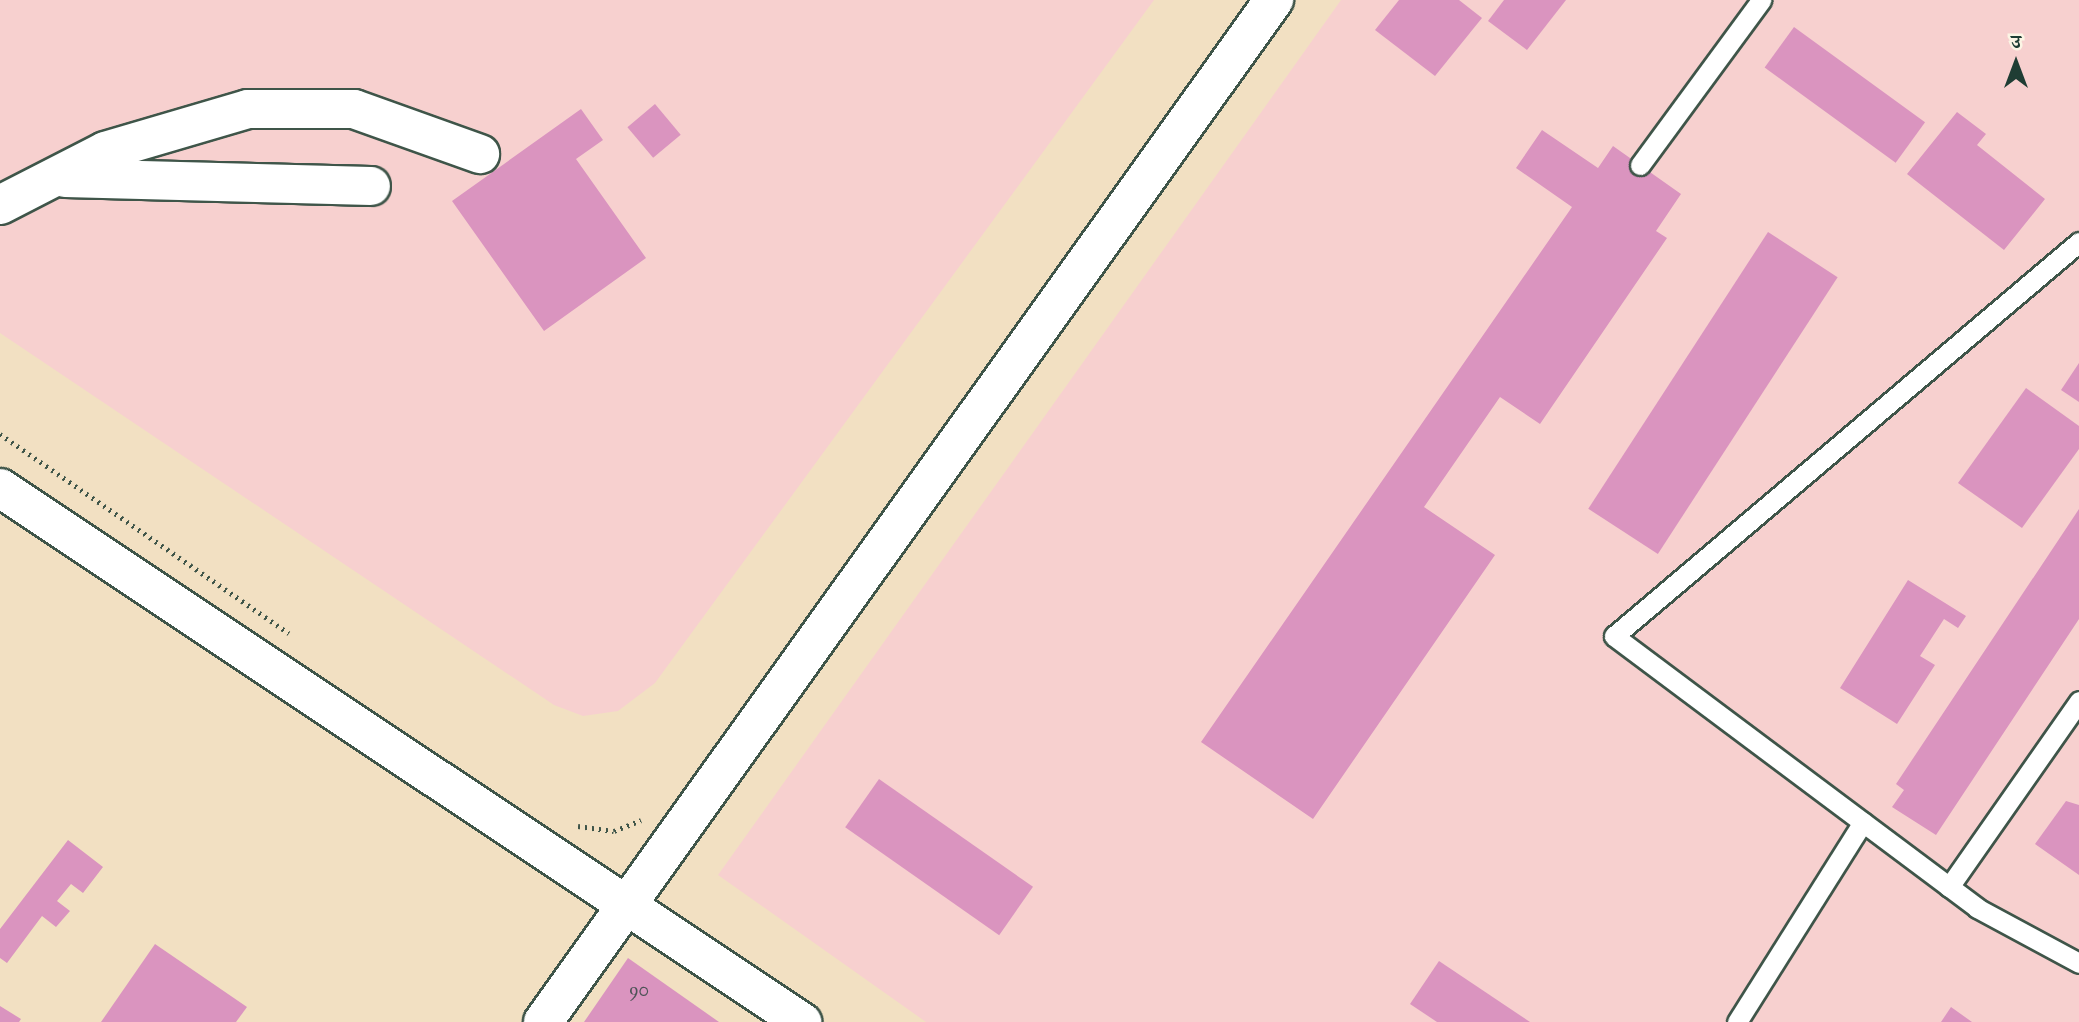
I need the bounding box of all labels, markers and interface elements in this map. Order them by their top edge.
north arrow [1981,28,2051,98]
text: उ [2011,30,2021,53]
house number: 90 [629,979,649,1001]

